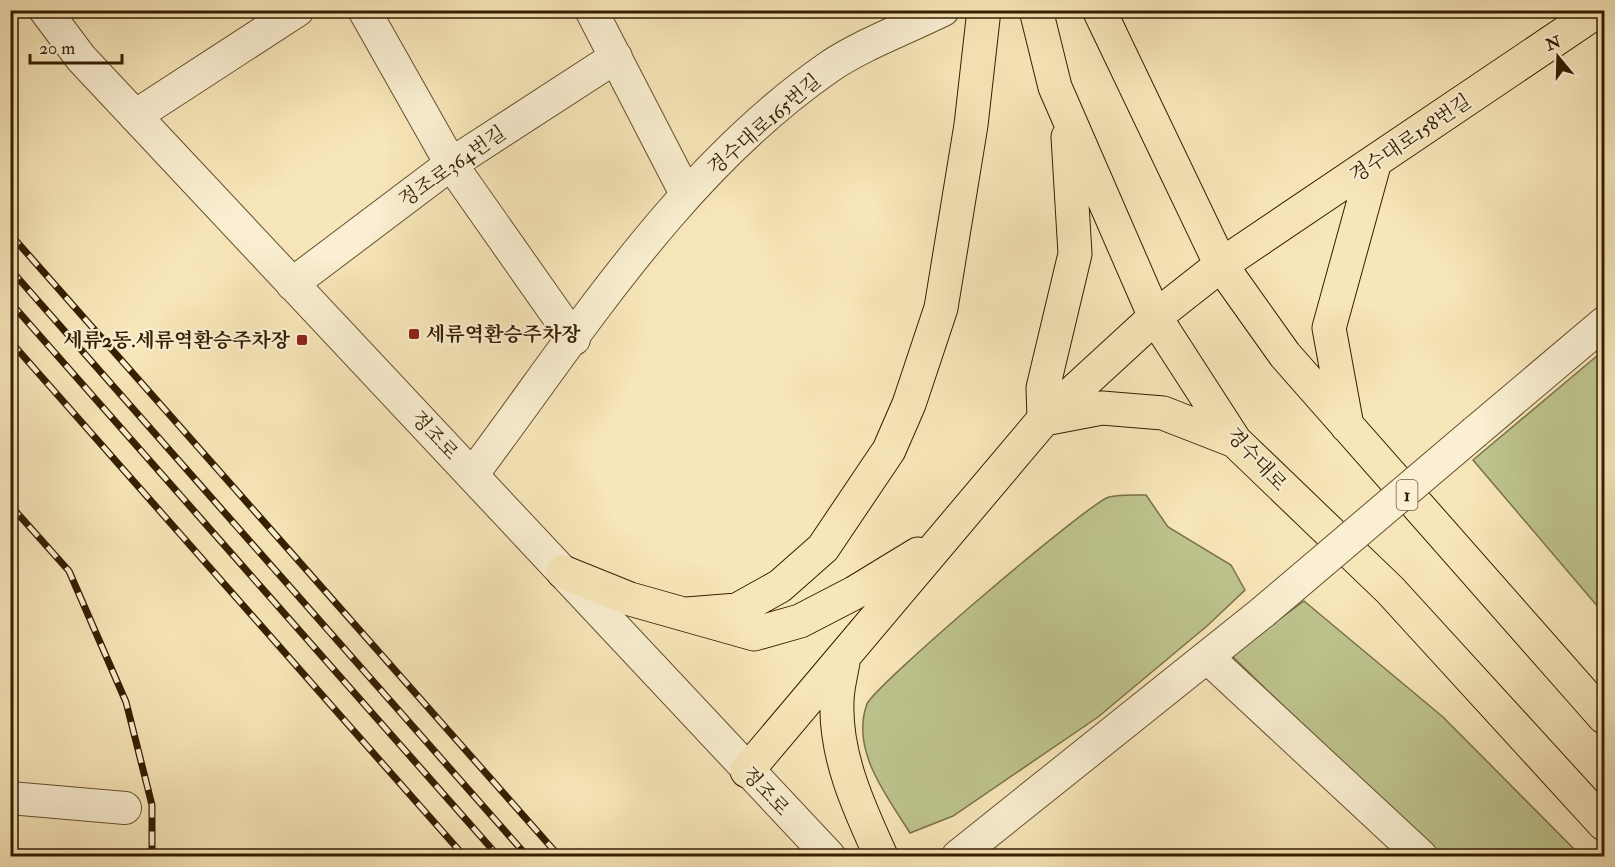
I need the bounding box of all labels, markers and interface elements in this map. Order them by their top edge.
scale bar [30,27,122,65]
north arrow [1528,27,1588,87]
text: N [1542,32,1564,56]
text: 20 m [39,37,75,60]
street label: 경수대로165번길 [703,68,826,180]
street label: 경수대로158번길 [1345,89,1476,188]
street label: 정조로364번길 [394,120,511,213]
place label: 세류역환승주차장 [426,322,581,347]
marker: 세류역환승주차장 [407,327,421,341]
place label: 세류2동.세류역환승주차장 [63,328,291,353]
marker: 세류2동.세류역환승주차장 [295,333,309,347]
street label: 정조로 [406,406,464,465]
street label: 경수대로 [1221,423,1292,496]
road number: 1 [1396,480,1418,510]
street label: 정조로 [737,762,795,821]

